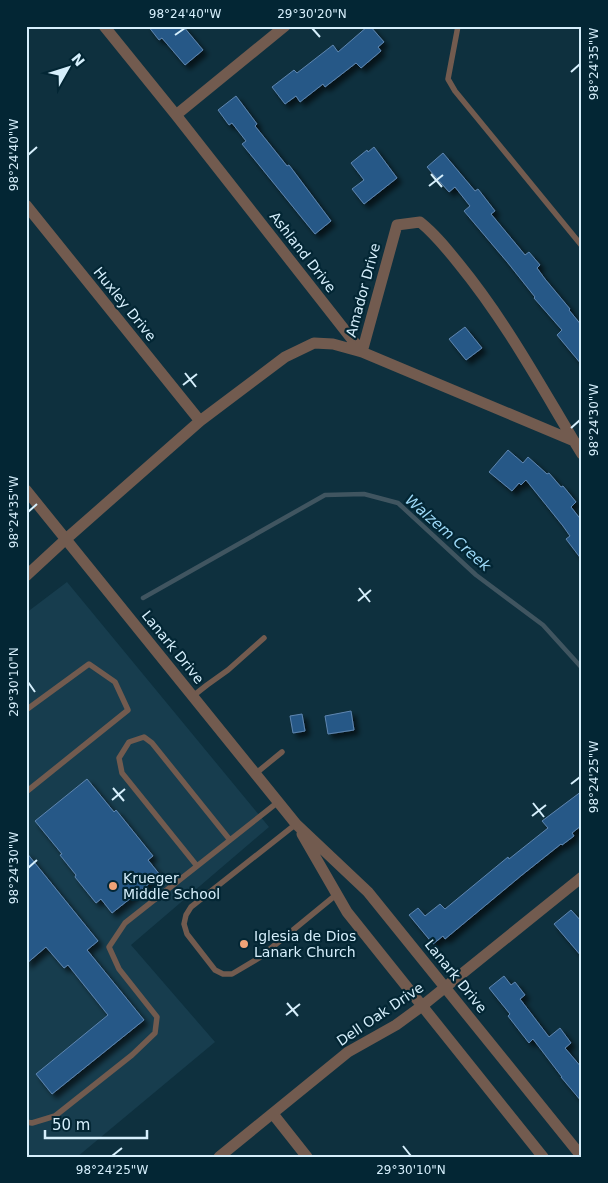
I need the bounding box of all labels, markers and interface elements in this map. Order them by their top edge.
text: 98°24'40"W [149,7,221,21]
text: 29°30'20"N [277,7,347,21]
text: 98°24'35"W [587,28,601,100]
north arrow [42,42,92,92]
text: N [68,50,88,69]
text: 98°24'40"W [7,119,21,191]
street label: Ashland Drive [267,209,339,295]
street label: Amador Drive [343,241,383,339]
street label: Huxley Drive [90,264,160,344]
text: 98°24'30"W [587,384,601,456]
text: 98°24'35"W [7,476,21,548]
water label: Walzem Creek [401,491,496,576]
street label: Lanark Drive [139,607,207,687]
text: 29°30'10"N [7,647,21,717]
text: 98°24'25"W [587,741,601,813]
text: 98°24'30"W [7,832,21,904]
place label: Krueger Middle School [123,870,220,902]
marker: Krueger Middle School [107,880,119,892]
place label: Iglesia de Dios Lanark Church [254,928,356,960]
street label: Lanark Drive [422,936,490,1016]
marker: Iglesia de Dios Lanark Church [238,938,250,950]
street label: Dell Oak Drive [334,979,426,1049]
scale bar [45,1108,148,1140]
text: 50 m [52,1116,90,1134]
text: 98°24'25"W [76,1163,148,1177]
text: 29°30'10"N [376,1163,446,1177]

